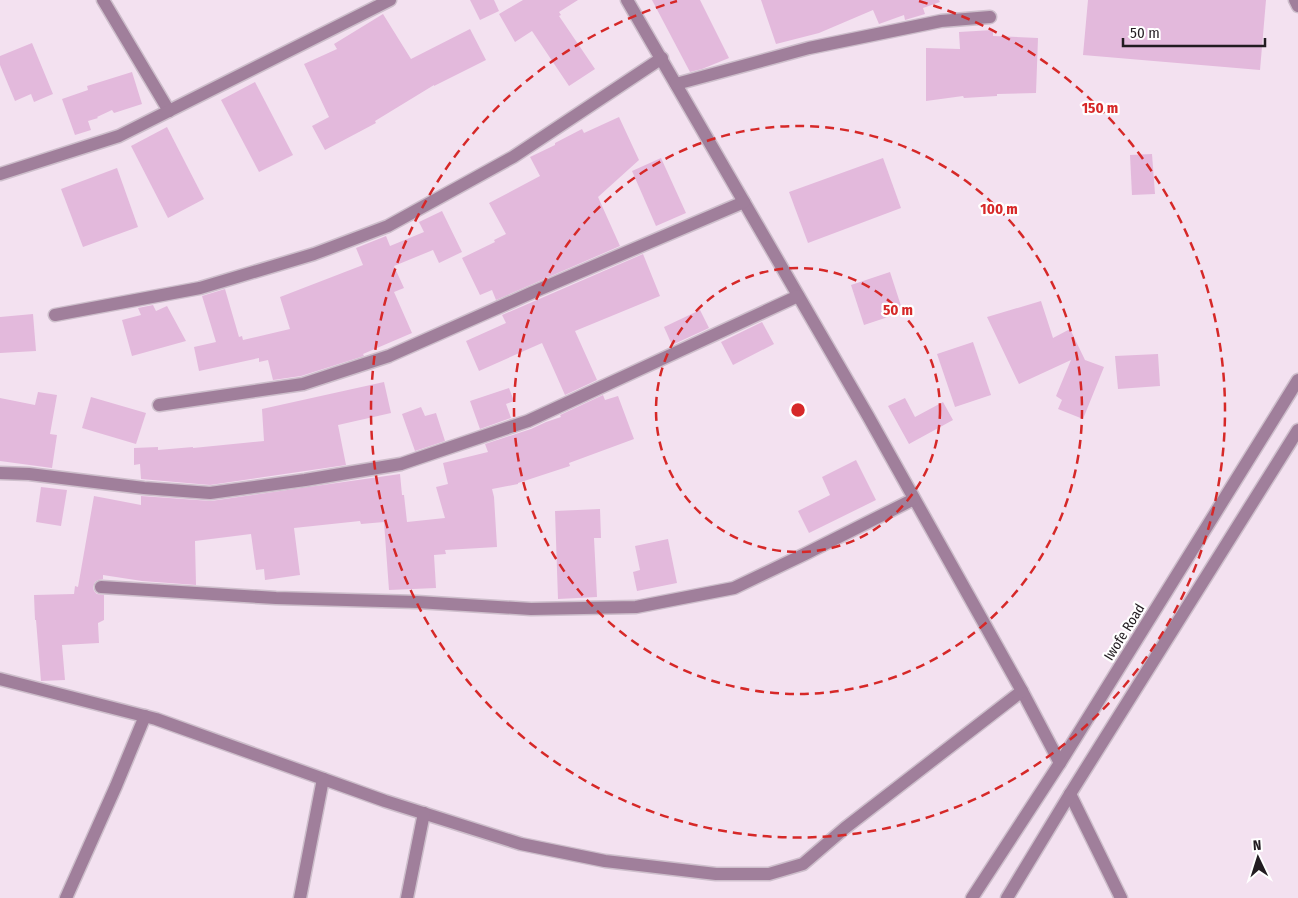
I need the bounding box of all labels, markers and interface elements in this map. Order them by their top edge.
scale bar [1123,15,1266,47]
text: 50 m [1130,24,1160,42]
text: 150 m [1082,99,1118,117]
text: 100 m [980,200,1018,218]
text: 50 m [883,301,913,319]
centre of rings [789,401,807,419]
street label: Iwofe Road [1100,601,1148,664]
north arrow [1233,833,1283,883]
text: N [1252,837,1262,854]

